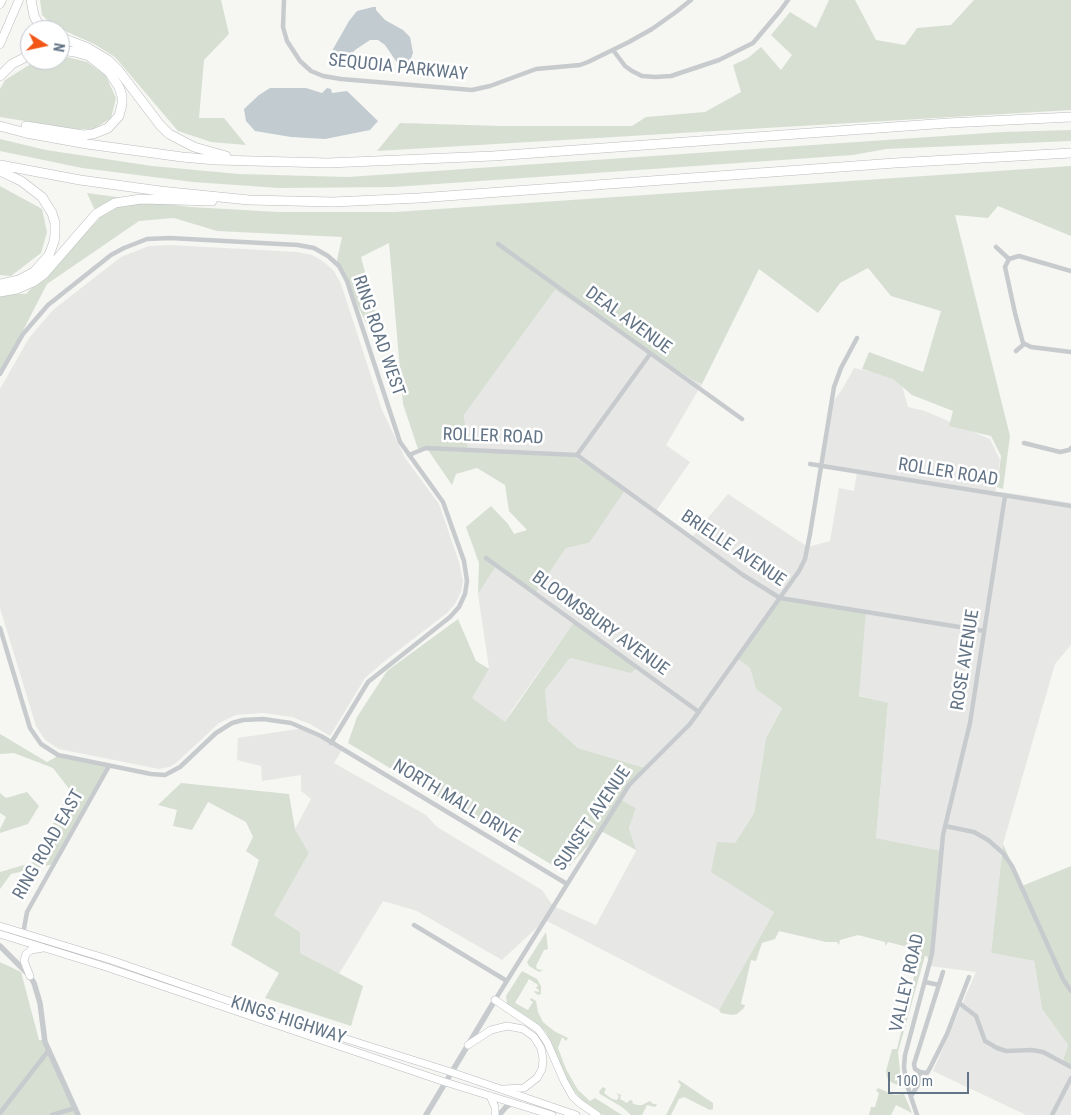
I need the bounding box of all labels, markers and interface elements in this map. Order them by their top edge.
north arrow [20,20,70,70]
text: N [50,42,67,53]
street label: SEQUOIA PARKWAY [327,50,469,86]
street label: RING ROAD WEST [347,273,409,399]
street label: DEAL AVENUE [581,283,675,359]
street label: ROLLER ROAD [442,424,544,450]
street label: ROLLER ROAD [896,454,1000,492]
street label: BRIELLE AVENUE [676,506,790,592]
street label: BLOOMSBURY AVENUE [527,567,673,681]
street label: ROSE AVENUE [947,608,985,712]
street label: NORTH MALL DRIVE [389,756,523,848]
street label: SUNSET AVENUE [550,763,636,875]
street label: RING ROAD EAST [9,786,89,904]
street label: VALLEY ROAD [886,932,930,1034]
street label: KINGS HIGHWAY [228,992,348,1050]
scale bar [891,1062,972,1094]
text: 100 m [896,1072,933,1090]

